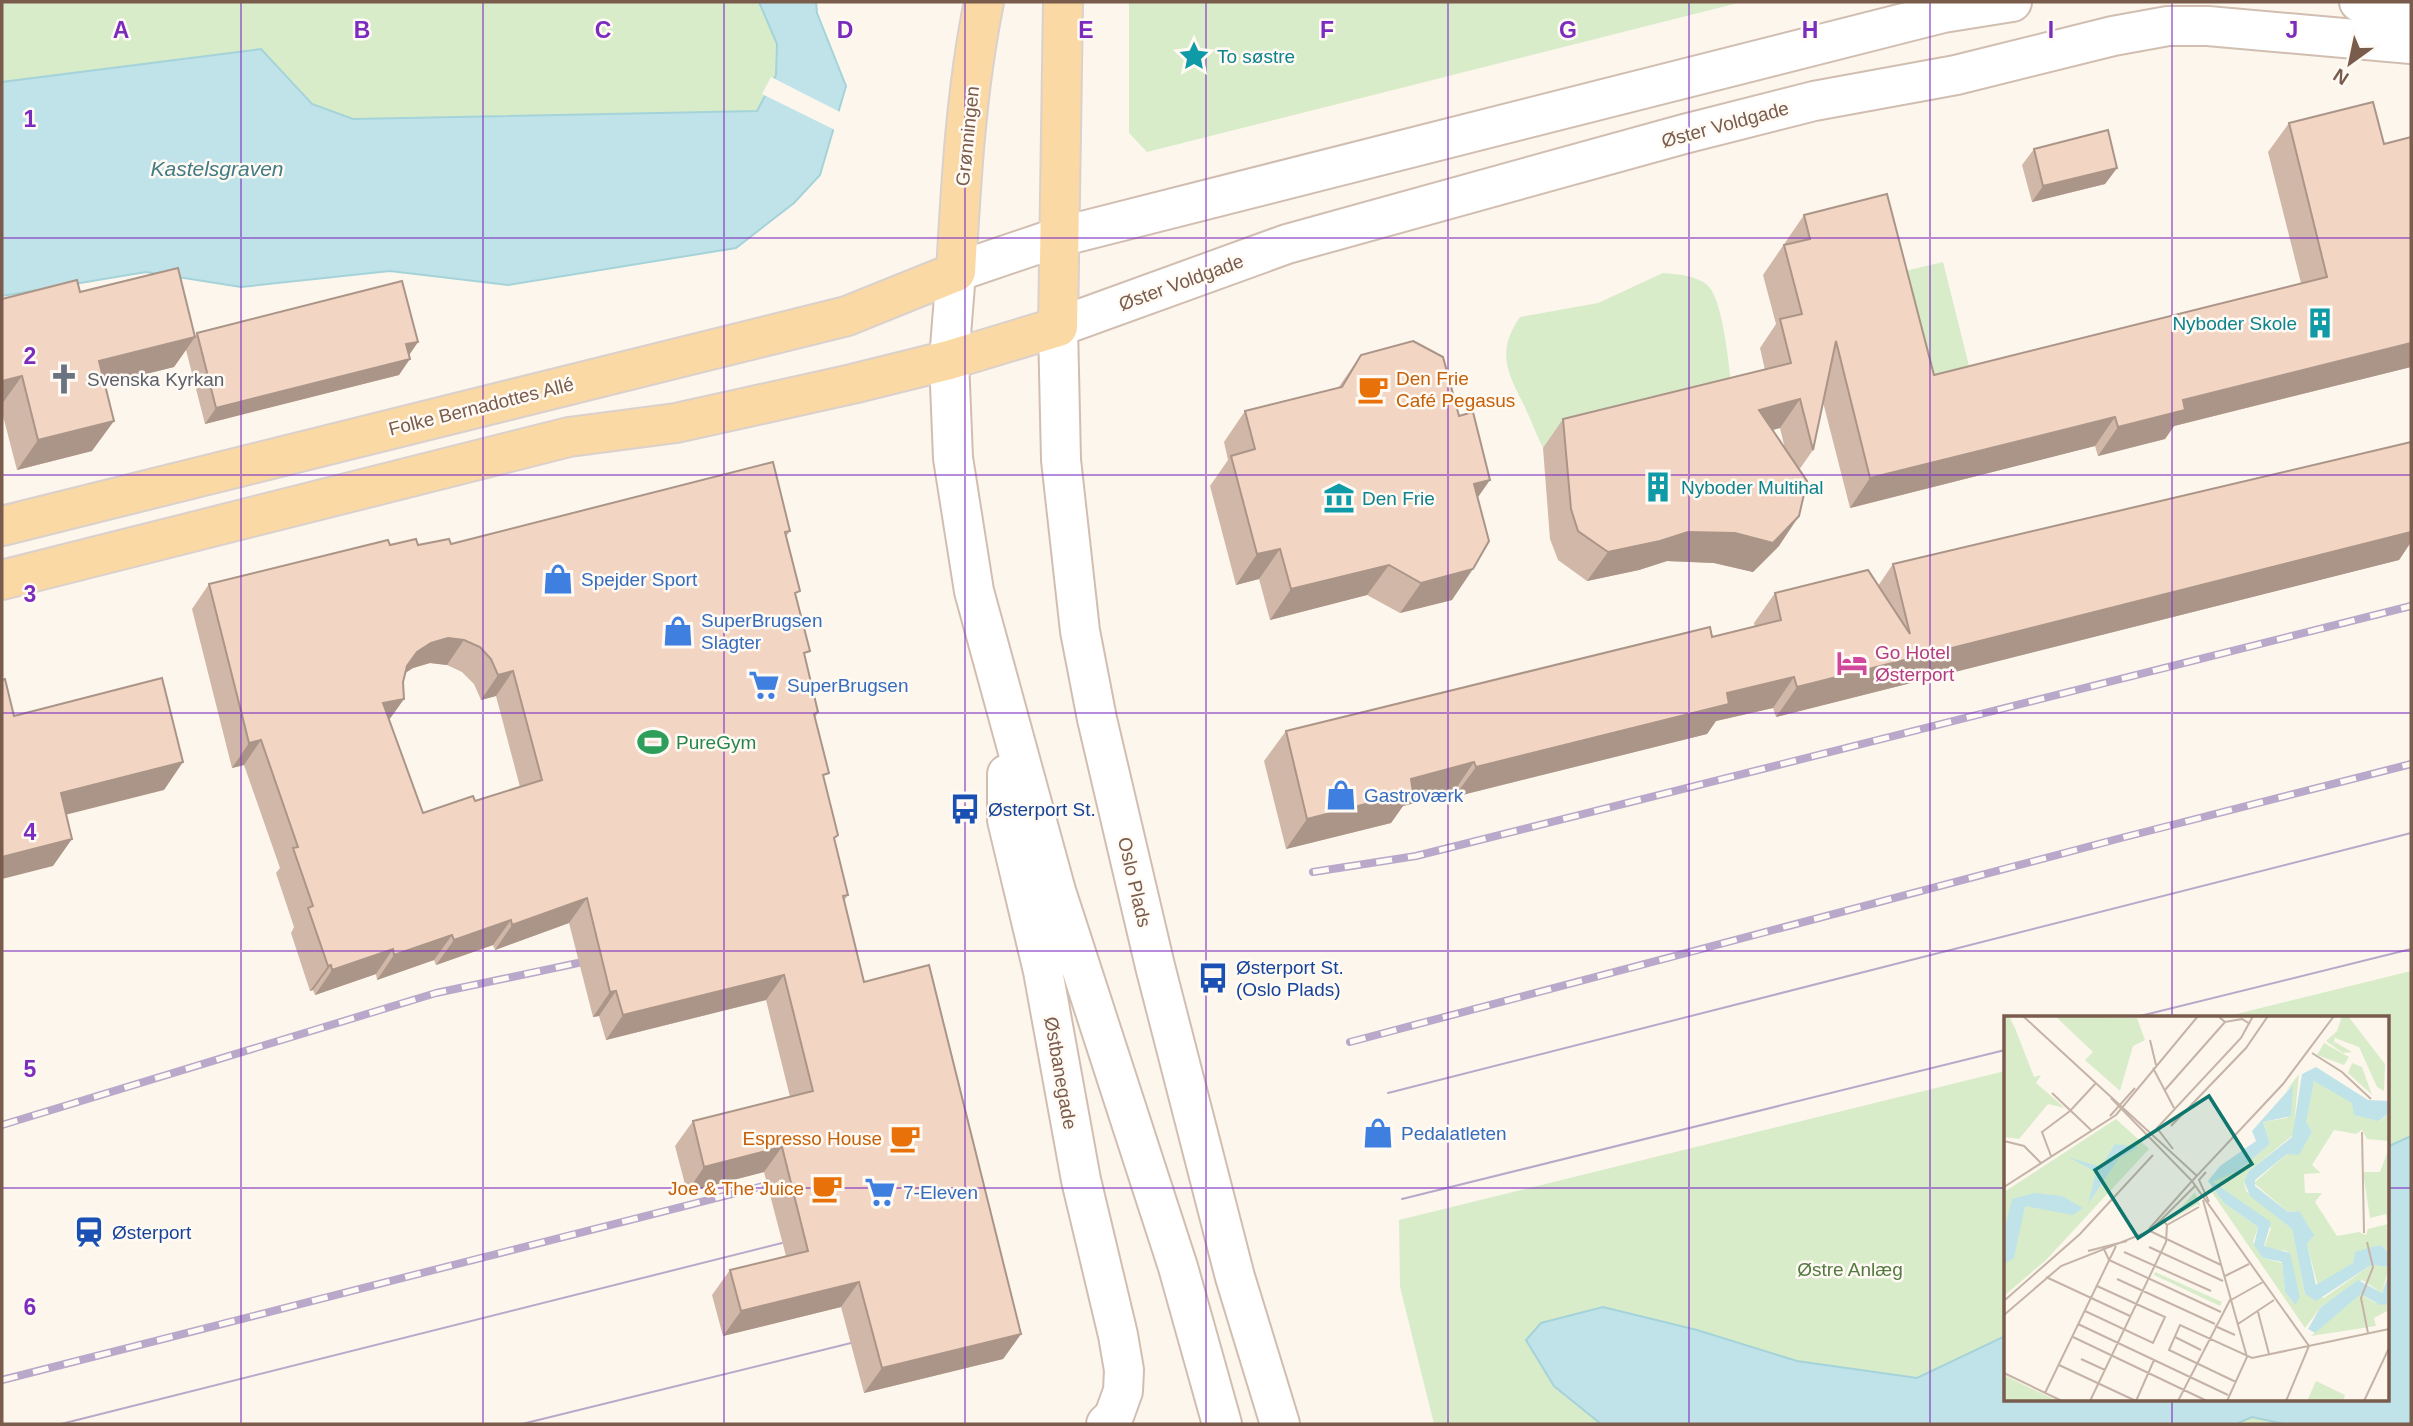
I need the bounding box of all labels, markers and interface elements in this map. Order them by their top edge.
text: A [113,17,129,43]
text: B [354,17,370,43]
text: C [595,17,611,43]
text: D [837,17,853,43]
text: E [1078,17,1094,43]
text: F [1320,17,1334,43]
text: G [1559,17,1577,43]
text: H [1802,17,1818,43]
text: I [2048,17,2054,43]
text: J [2286,17,2298,43]
north arrow [2315,28,2385,98]
place icon: To søstre [1177,39,1211,73]
place label: To søstre [1217,46,1295,67]
text: N [2330,64,2352,89]
street label: Grønningen [952,85,983,187]
street label: Øster Voldgade [1659,97,1791,152]
text: 1 [24,106,37,132]
water label: Kastelsgraven [150,157,284,180]
street label: Øster Voldgade [1116,250,1246,315]
building icon: Nyboder Skole [2303,306,2337,340]
place label: Nyboder Skole [2172,313,2297,334]
text: 2 [24,343,36,369]
church icon: Svenska Kyrkan [47,362,81,396]
place label: Den Frie Café Pegasus [1396,368,1515,411]
place label: Svenska Kyrkan [87,369,224,390]
cafe icon: Den Frie Café Pegasus [1356,372,1390,406]
street label: Folke Bernadottes Allé [386,373,576,440]
building icon: Nyboder Multihal [1641,470,1675,504]
place label: Nyboder Multihal [1681,477,1824,498]
museum icon: Den Frie [1322,481,1356,515]
place label: Den Frie [1362,488,1435,509]
shop icon: Spejder Sport [541,562,575,596]
place label: Spejder Sport [581,569,698,590]
text: 3 [24,581,36,607]
place label: SuperBrugsen Slagter [701,610,822,653]
shop icon: SuperBrugsen Slagter [661,614,695,648]
place label: Go Hotel Østerport [1875,642,1955,685]
hotel icon: Go Hotel Østerport [1835,646,1869,680]
supermarket icon: SuperBrugsen [747,668,781,702]
place label: SuperBrugsen [787,675,908,696]
sports icon: PureGym [636,725,670,759]
place label: PureGym [676,732,756,753]
shop icon: Gastroværk [1324,778,1358,812]
place label: Gastroværk [1364,785,1464,806]
bus stop icon: Østerport St. [948,792,982,826]
place label: Østerport St. [988,799,1096,820]
text: 4 [24,819,37,845]
street label: Oslo Plads [1114,835,1155,929]
place label: Østerport St. (Oslo Plads) [1236,957,1344,1000]
bus stop icon: Østerport St. (Oslo Plads) [1196,961,1230,995]
street label: Østbanegade [1040,1015,1081,1131]
inset map [2004,1016,2388,1402]
text: 5 [24,1056,37,1082]
shop icon: Pedalatleten [1361,1116,1395,1150]
cafe icon: Espresso House [888,1121,922,1155]
place label: Pedalatleten [1401,1123,1507,1144]
place label: Espresso House [743,1128,882,1149]
cafe icon: Joe & The Juice [810,1171,844,1205]
supermarket icon: 7-Eleven [863,1175,897,1209]
place label: Joe & The Juice [668,1178,804,1199]
place label: 7-Eleven [903,1182,978,1203]
station icon: Østerport [72,1215,106,1249]
place label: Østerport [112,1222,192,1243]
park label: Østre Anlæg [1797,1259,1903,1280]
text: 6 [24,1294,36,1320]

